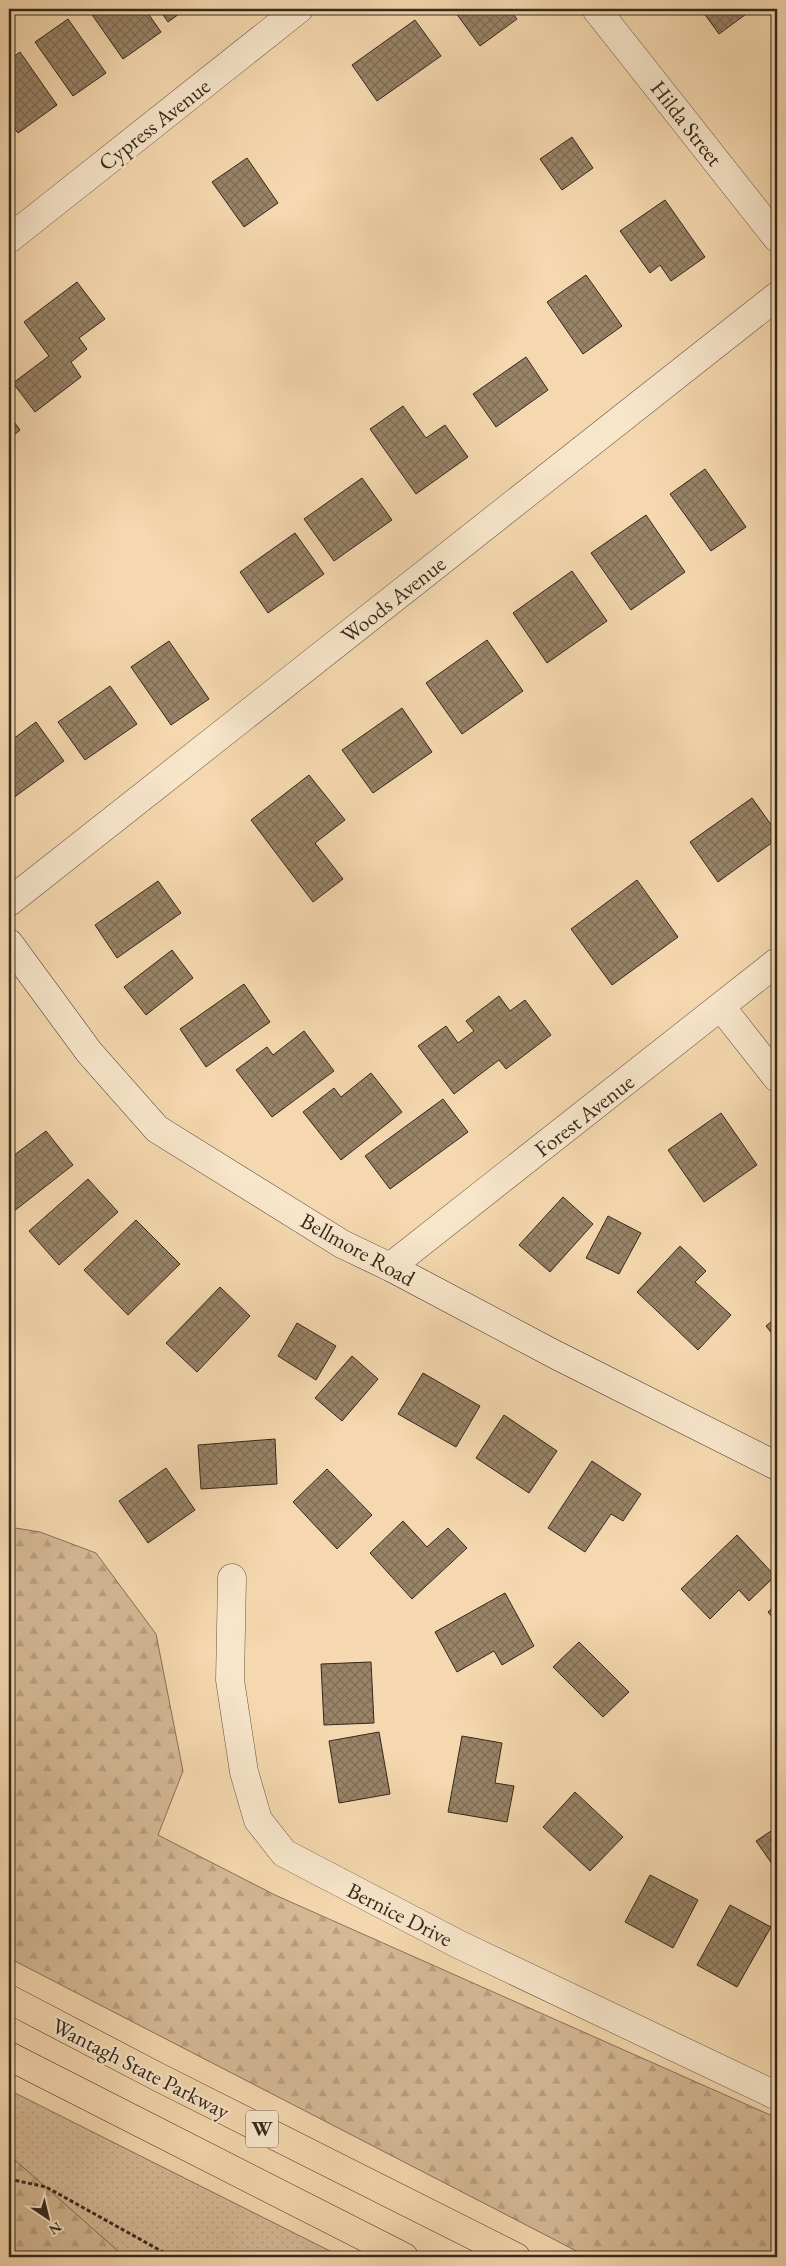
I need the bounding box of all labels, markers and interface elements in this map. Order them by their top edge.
street label: Cypress Avenue [92,71,217,177]
street label: Hilda Street [644,75,729,172]
street label: Woods Avenue [335,549,452,649]
street label: Forest Avenue [529,1067,640,1163]
street label: Bellmore Road [295,1206,421,1293]
street label: Bernice Drive [342,1876,458,1954]
street label: Wantagh State Parkway [47,2011,235,2126]
road number: W [246,2110,278,2148]
north arrow [22,2194,72,2244]
text: N [45,2218,65,2240]

